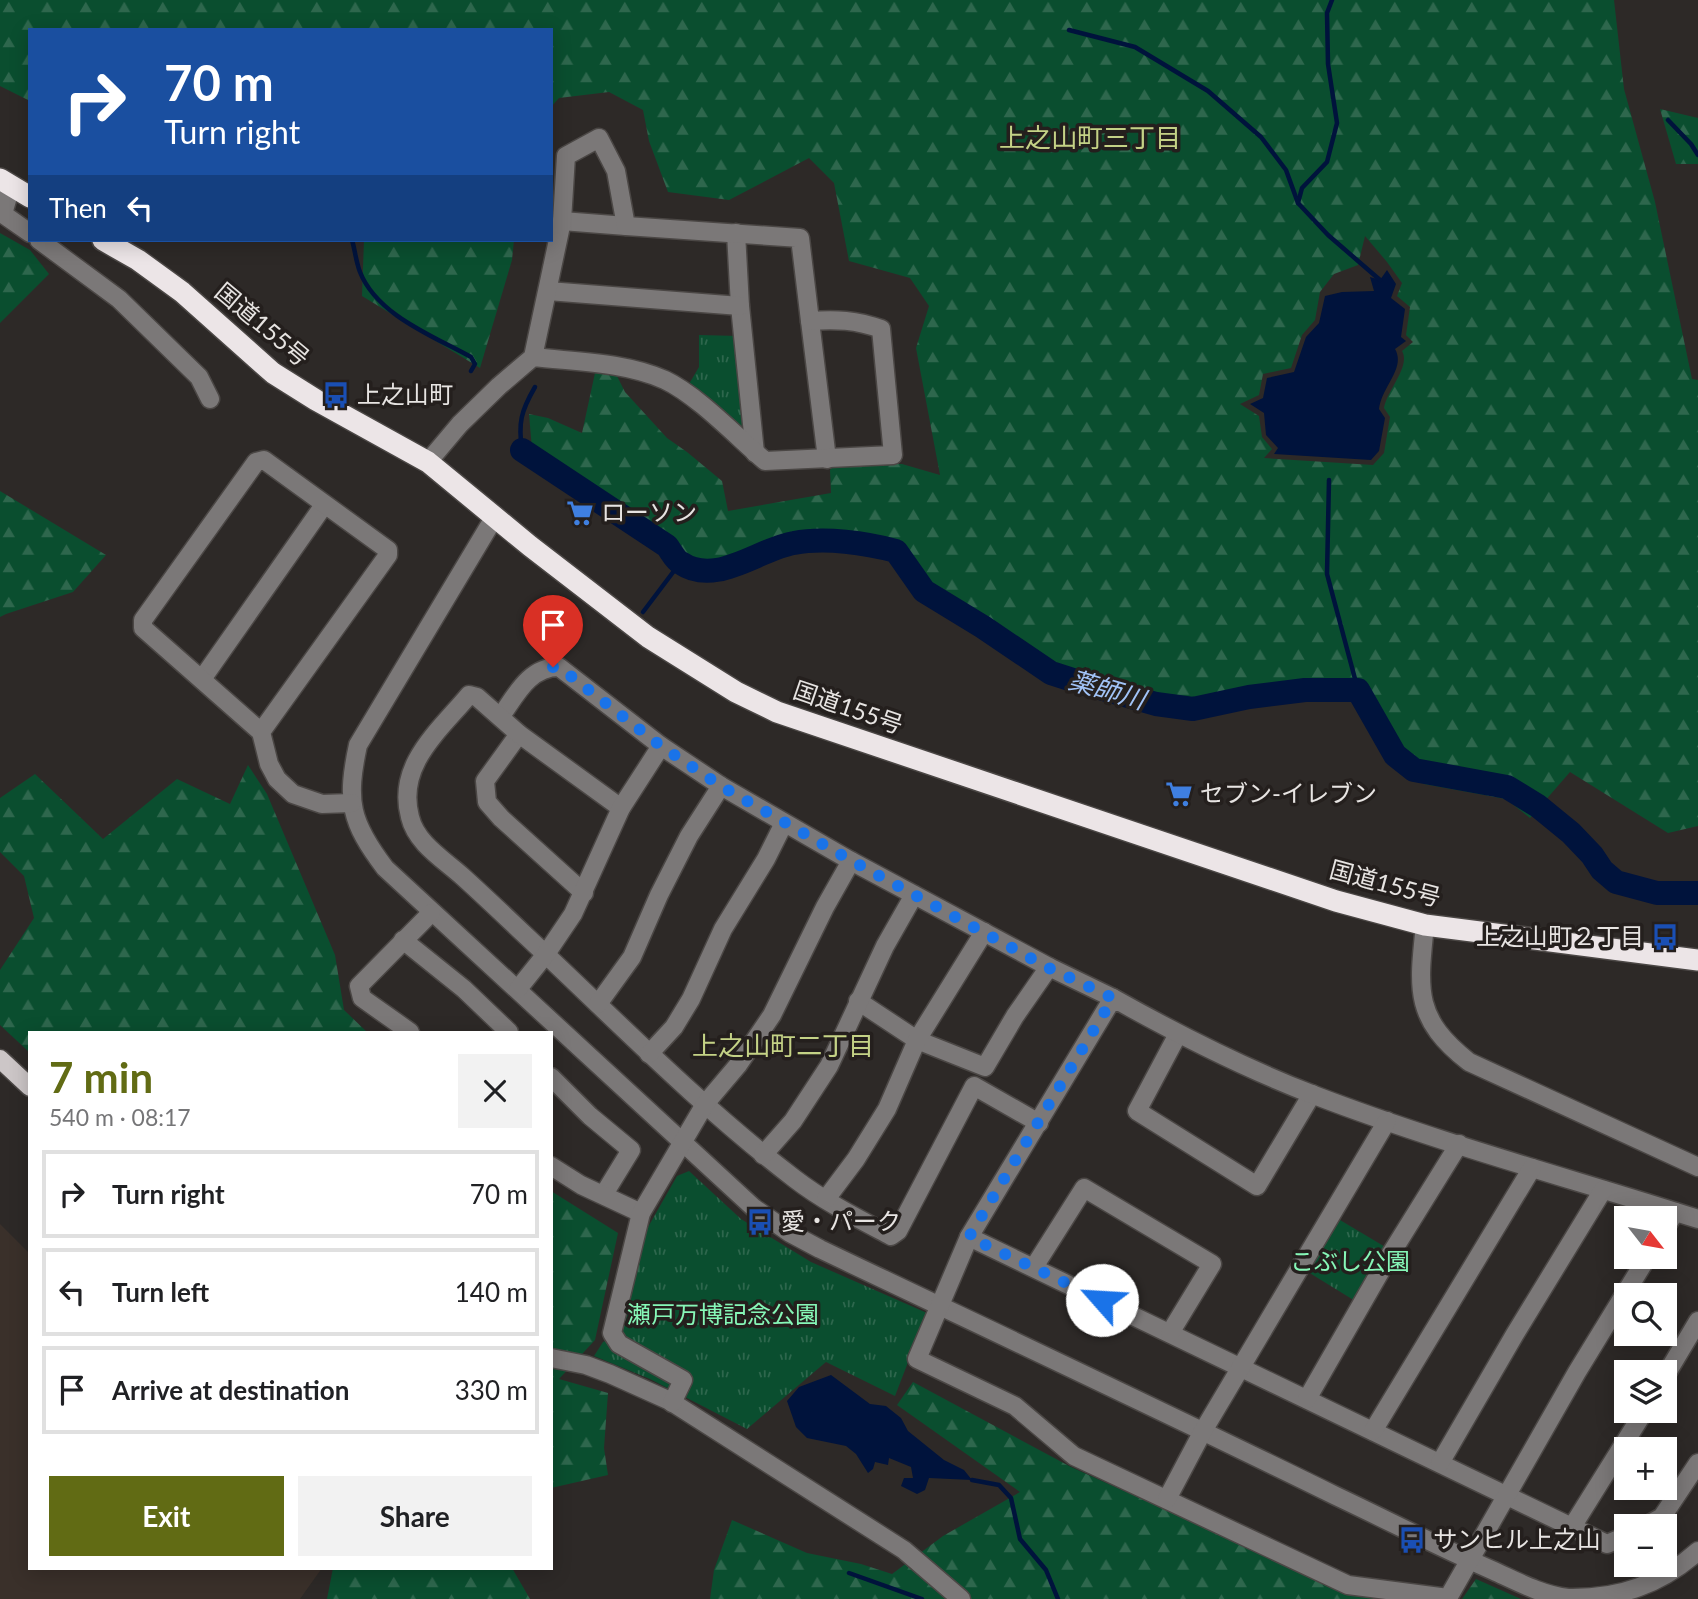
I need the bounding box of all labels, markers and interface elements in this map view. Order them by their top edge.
text: 70 m [164,53,274,111]
icon: right [49,56,140,147]
text: Turn right [164,112,300,151]
district label: 上之山町三丁目 [999,121,1181,153]
icon: left [121,189,159,227]
text: Then [49,192,107,224]
street label: 国道155号 [210,276,316,372]
place label: 上之山町 [357,379,453,408]
bus stop icon: 上之山町 [321,380,351,410]
place label: ローソン [601,497,697,526]
supermarket icon: ローソン [565,498,595,528]
pin [523,595,583,667]
icon: arrive [534,606,572,644]
water label: 薬師川 [1065,663,1152,716]
street label: 国道155号 [790,674,907,739]
place label: セブン-イレブン [1200,778,1377,807]
supermarket icon: セブン-イレブン [1164,779,1194,809]
street label: 国道155号 [1327,854,1444,911]
place label: 上之山町２丁目 [1476,921,1644,950]
bus stop icon: 上之山町２丁目 [1650,922,1680,952]
district label: 上之山町二丁目 [692,1029,874,1061]
text: 7 min [49,1052,153,1102]
button: close [458,1054,532,1128]
text: 540 m · 08:17 [49,1103,191,1131]
icon: right [53,1175,91,1213]
text: Turn right [112,1178,225,1210]
text: 70 m [470,1178,528,1210]
place label: 愛・パーク [781,1206,901,1235]
north arrow [1614,1206,1676,1269]
map controls [1614,1206,1677,1577]
bus stop icon: 愛・パーク [745,1207,775,1237]
park label: こぶし公園 [1290,1246,1410,1275]
position arrow [1065,1263,1139,1337]
icon: left [53,1273,91,1311]
text: Turn left [112,1276,209,1308]
text: 140 m [455,1276,528,1308]
button: search [1614,1283,1677,1346]
park label: 瀬戸万博記念公園 [627,1299,819,1328]
button: layers [1614,1360,1677,1423]
icon: arrive [53,1371,91,1409]
text: Arrive at destination [112,1374,349,1406]
text: 330 m [455,1374,528,1406]
button: + [1614,1437,1677,1500]
button: Exit [49,1476,284,1556]
button: Share [298,1476,532,1556]
button: − [1614,1514,1677,1577]
place label: サンヒル上之山 [1433,1524,1601,1553]
bus stop icon: サンヒル上之山 [1397,1525,1427,1555]

